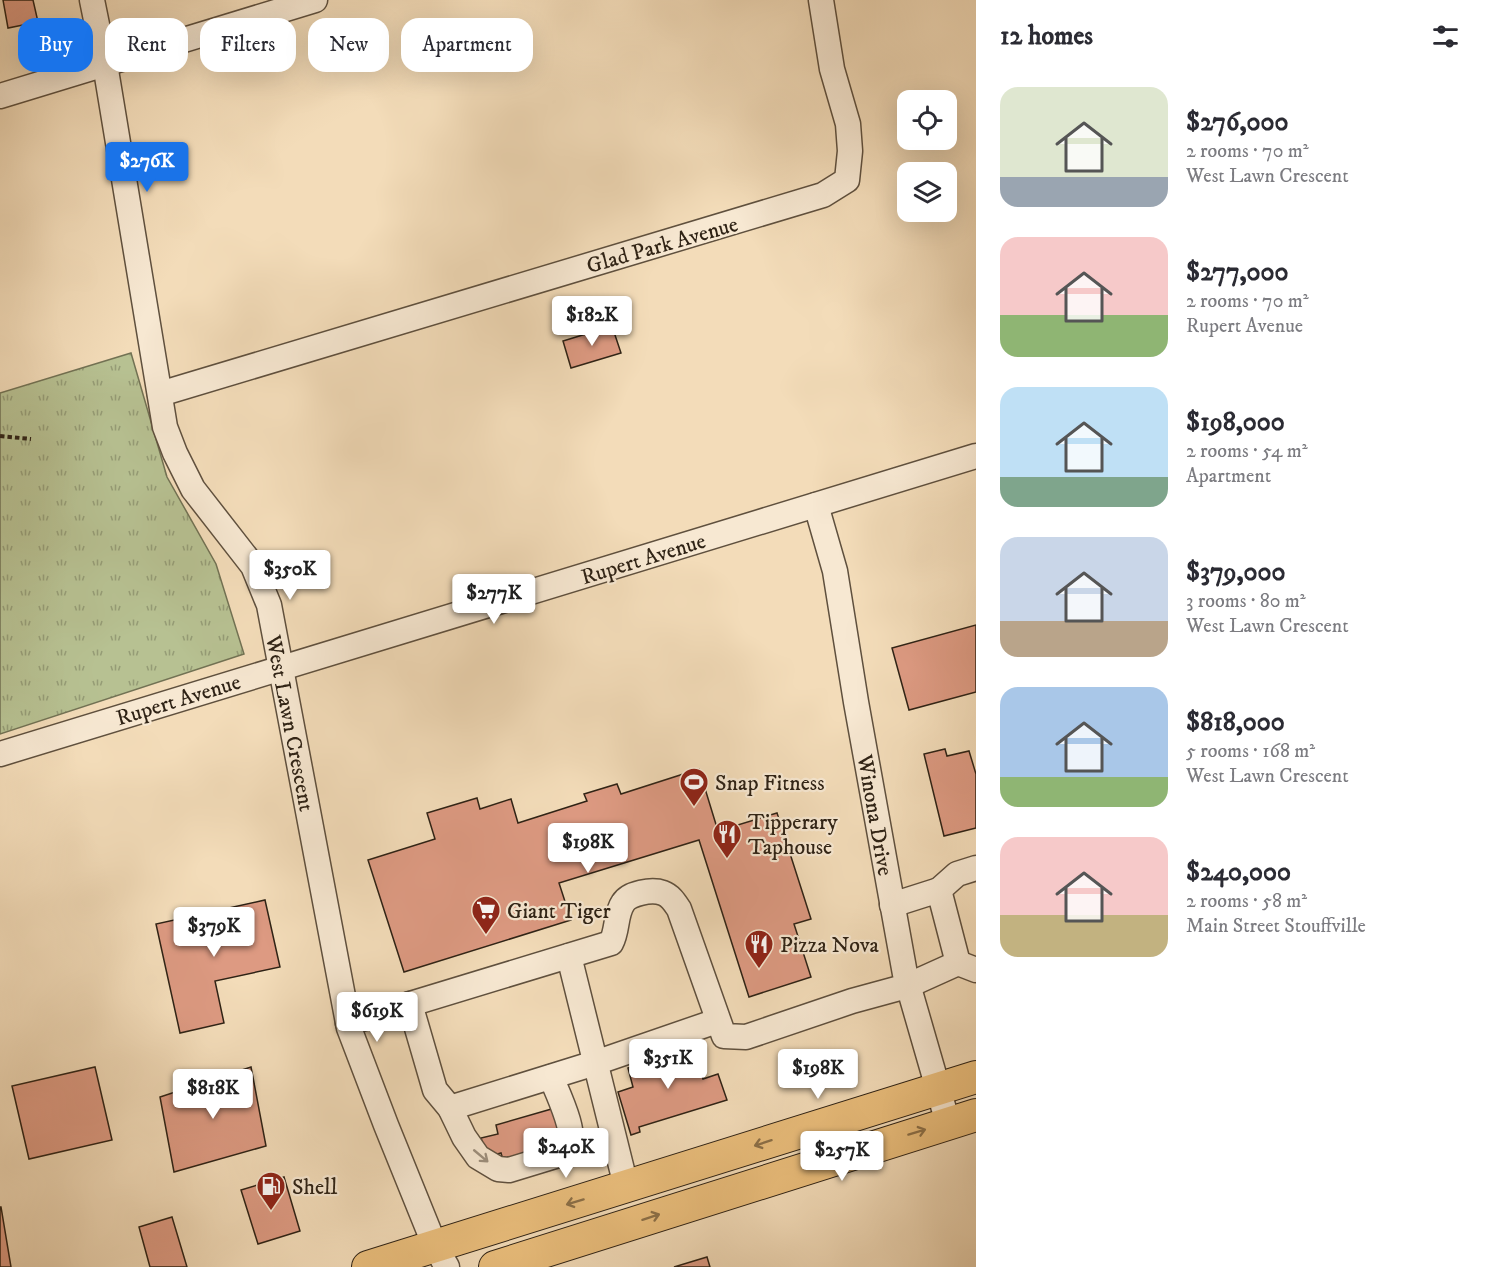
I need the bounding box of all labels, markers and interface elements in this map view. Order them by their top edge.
chip: Buy [18,18,93,72]
chip: Rent [105,18,188,72]
chip: Filters [200,18,296,72]
chip: New [308,18,389,72]
chip: Apartment [401,18,533,72]
text: 12 homes [1000,20,1093,53]
icon: filters [1429,20,1462,53]
map controls [897,90,957,222]
button: locate [897,90,957,150]
text: $276,000 [1186,106,1288,139]
icon: home [1048,111,1120,183]
text: 2 rooms · 70 m² [1186,139,1309,164]
pin: $276K [105,142,189,193]
text: $276K [119,149,175,174]
button: layers [897,162,957,222]
text: West Lawn Crescent [1186,164,1349,189]
street label: Glad Park Avenue [584,211,741,280]
text: $277,000 [1186,256,1289,289]
icon: home [1048,261,1120,333]
text: 2 rooms · 70 m² [1186,289,1309,314]
pin: $182K [550,296,634,347]
text: $182K [566,303,618,328]
text: Rupert Avenue [1186,314,1303,339]
text: $198,000 [1186,406,1285,439]
icon: home [1048,411,1120,483]
text: 2 rooms · 54 m² [1186,439,1308,464]
text: Apartment [1186,464,1271,489]
street label: Rupert Avenue [578,528,709,591]
pin: $350K [248,550,332,601]
text: $379,000 [1186,556,1286,589]
text: $350K [263,557,317,582]
icon: home [1048,561,1120,633]
pin: $277K [452,574,536,625]
text: $277K [466,581,522,606]
text: 3 rooms · 80 m² [1186,589,1306,614]
text: West Lawn Crescent [1186,614,1349,639]
street label: West Lawn Crescent [259,632,320,814]
street label: Rupert Avenue [113,669,244,732]
text: $818,000 [1186,706,1285,739]
icon: home [1048,711,1120,783]
text: 5 rooms · 168 m² [1186,739,1315,764]
street label: Winona Drive [850,752,898,878]
text: West Lawn Crescent [1186,764,1349,789]
sports icon: Snap Fitness [678,766,710,808]
place label: Snap Fitness [715,770,824,797]
place label: Tipperary Taphouse [748,809,838,861]
restaurant icon: Tipperary Taphouse [711,818,743,860]
pin: $198K [546,823,630,874]
text: $198K [562,830,614,855]
text: $240,000 [1186,856,1291,889]
icon: home [1048,861,1120,933]
text: 2 rooms · 58 m² [1186,889,1307,914]
supermarket icon: Giant Tiger [470,894,502,936]
place label: Giant Tiger [507,898,612,925]
pin: $379K [172,907,256,958]
text: $379K [188,914,240,939]
text: Main Street Stouffville [1186,914,1366,939]
restaurant icon: Pizza Nova [743,928,775,970]
place label: Pizza Nova [780,932,880,959]
pin: $619K [335,992,419,1043]
text: $619K [351,999,403,1024]
pin: $351K [626,1039,710,1090]
text: $351K [643,1046,693,1071]
pin: $198K [776,1049,860,1100]
text: $198K [792,1056,844,1081]
pin: $818K [171,1069,255,1120]
text: $818K [187,1076,239,1101]
one-way arrow [907,1126,926,1137]
pin: $240K [524,1128,608,1179]
pin: $257K [800,1131,884,1182]
text: $240K [537,1135,595,1160]
one-way arrow [754,1138,773,1149]
text: $257K [814,1138,870,1163]
one-way arrow [473,1149,488,1163]
fuel station icon: Shell [255,1170,287,1212]
place label: Shell [292,1174,338,1201]
one-way arrow [566,1197,585,1208]
one-way arrow [641,1211,660,1222]

